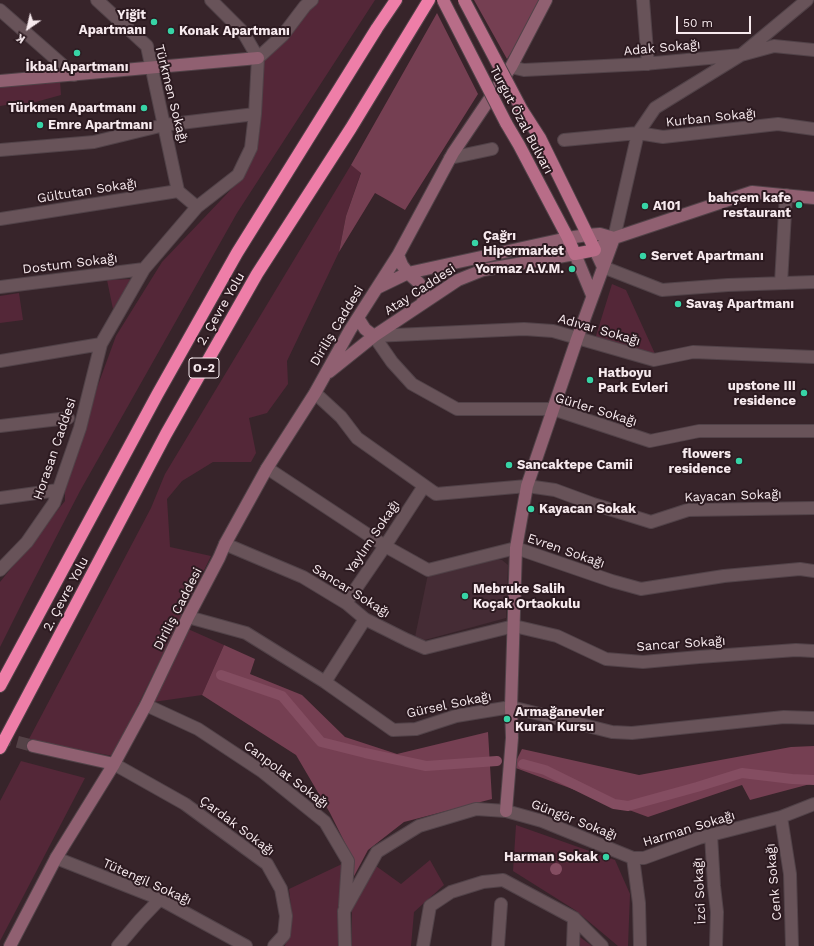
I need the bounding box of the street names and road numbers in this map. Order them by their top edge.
street label: Adak Sokağı [623,37,701,59]
street label: Türkmen Sokağı [151,43,191,145]
street label: Turgut Özal Bulvarı [486,63,556,177]
street label: Kurban Sokağı [665,106,757,130]
street label: Gültutan Sokağı [36,175,138,207]
street label: Dostum Sokağı [22,250,118,278]
street label: Atay Caddesi [381,261,459,319]
street label: 2. Çevre Yolu [194,270,248,348]
street label: Diriliş Caddesi [307,283,367,369]
street label: Adıvar Sokağı [556,311,642,349]
road number: O-2 [189,358,219,378]
street label: Gürler Sokağı [553,390,639,430]
street label: Horasan Caddesi [30,396,80,502]
street label: Kayacan Sokağı [684,487,782,505]
street label: Yaylım Sokağı [343,497,403,577]
street label: Evren Sokağı [525,530,607,572]
street label: 2. Çevre Yolu [40,554,92,634]
street label: Sancar Sokağı [309,561,393,621]
street label: Diriliş Caddesi [150,565,206,653]
street label: Sancar Sokağı [636,633,726,655]
street label: Gürsel Sokağı [405,688,493,722]
street label: Canpolat Sokağı [240,738,332,812]
street label: Çardak Sokağı [196,793,278,859]
street label: Güngör Sokağı [529,796,619,844]
street label: Harman Sokağı [641,808,737,850]
street label: Cenk Sokağı [763,843,785,921]
street label: Tütengil Sokağı [100,855,194,909]
street label: İzci Sokağı [690,857,710,925]

